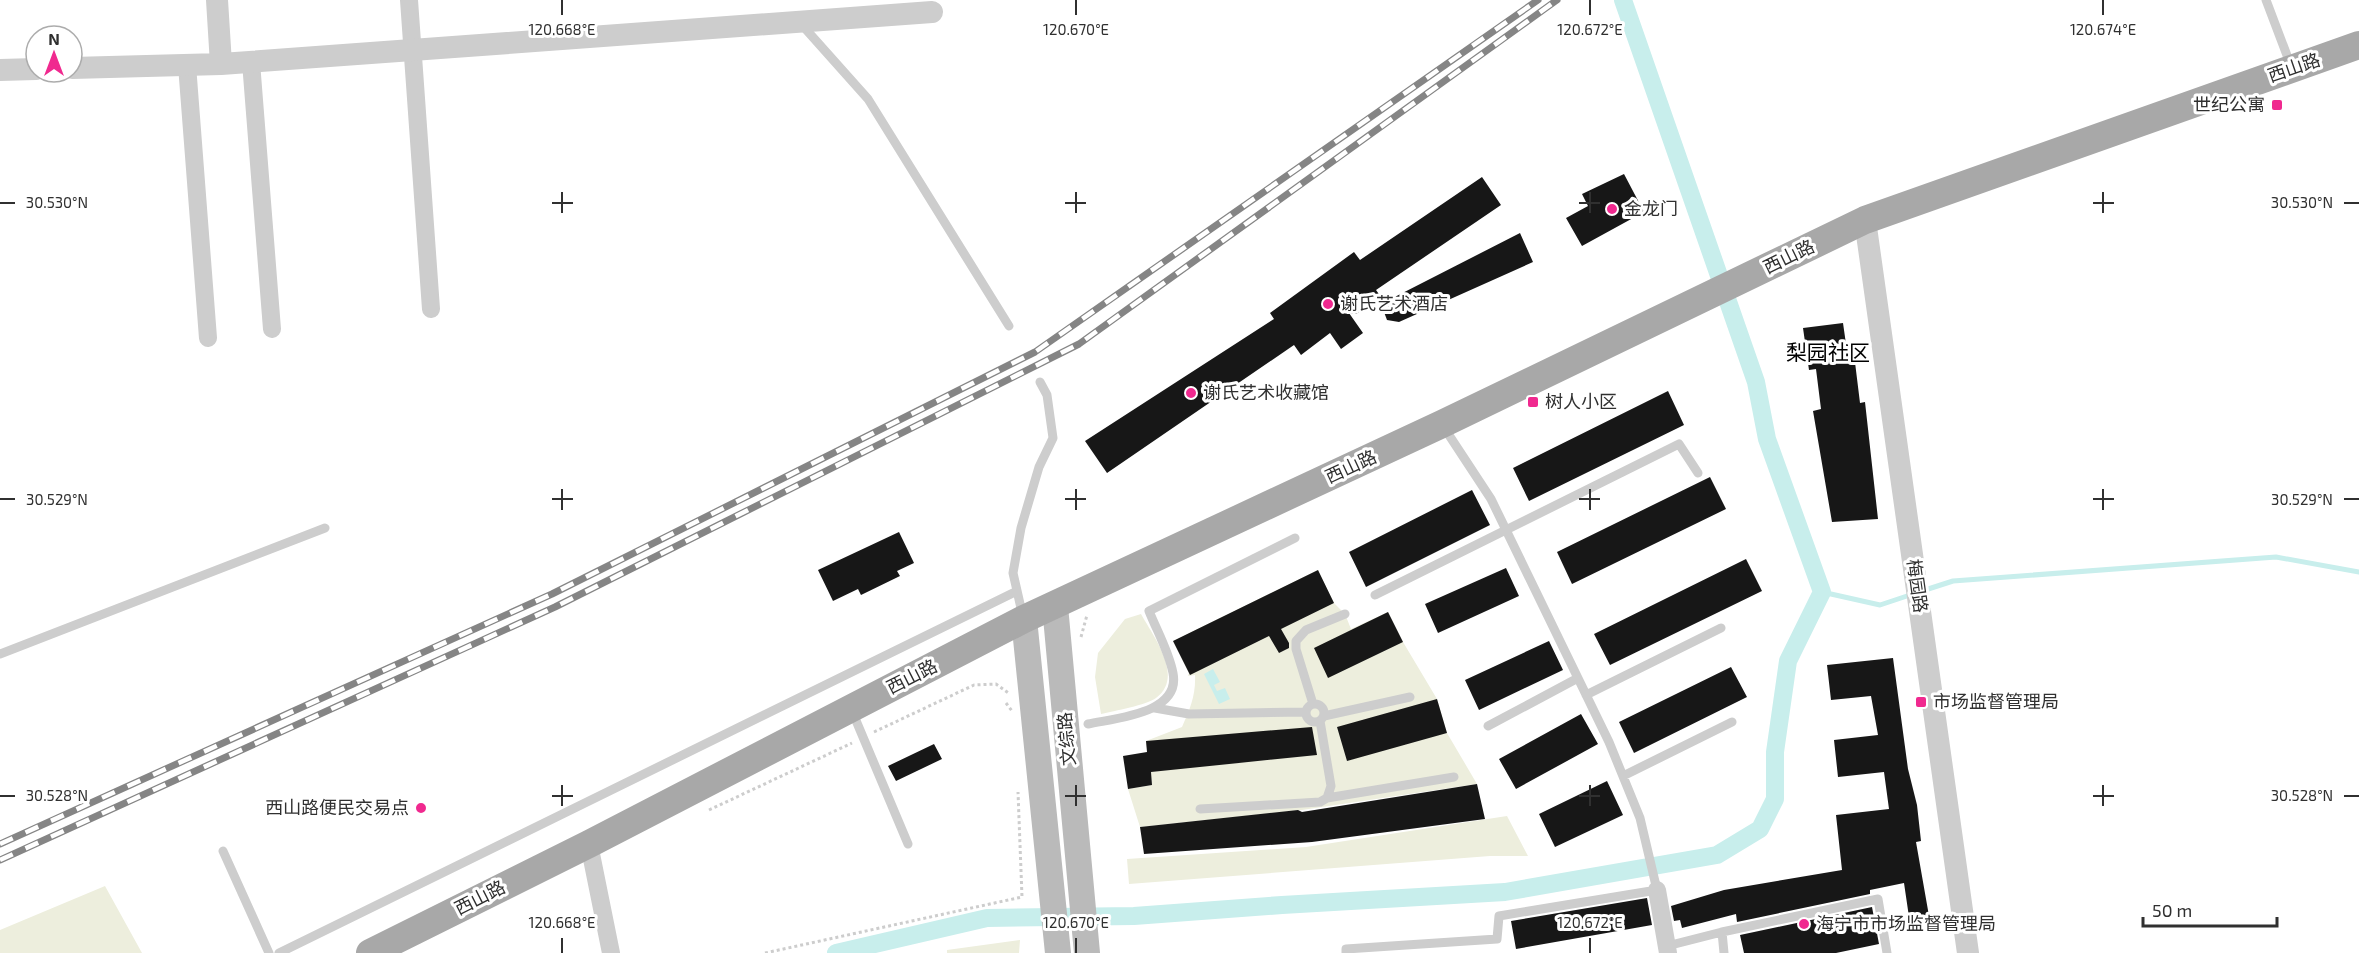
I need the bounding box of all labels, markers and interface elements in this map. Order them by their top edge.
text: 120.668°E [529,20,596,38]
text: 120.670°E [1043,20,1109,38]
text: 120.672°E [1557,20,1623,38]
text: 120.674°E [2070,20,2136,38]
north arrow [24,24,84,84]
text: N [48,29,60,48]
street label: 西山路 [2265,48,2323,86]
place label: 世纪公寓 [2193,93,2265,115]
marker: 世纪公寓 [2270,98,2284,112]
text: 30.530°N [26,193,88,211]
text: 30.530°N [2271,193,2333,211]
place label: 金龙门 [1624,197,1678,219]
marker: 金龙门 [1605,202,1619,216]
street label: 西山路 [1759,234,1818,278]
place label: 谢氏艺术酒店 [1340,292,1448,314]
marker: 谢氏艺术酒店 [1321,297,1335,311]
district label: 梨园社区 [1786,339,1870,364]
place label: 谢氏艺术收藏馆 [1203,381,1329,403]
marker: 谢氏艺术收藏馆 [1184,386,1198,400]
place label: 树人小区 [1545,390,1617,412]
marker: 树人小区 [1526,395,1540,409]
street label: 西山路 [1321,445,1380,487]
text: 30.529°N [26,490,88,508]
text: 30.529°N [2271,490,2333,508]
street label: 梅园路 [1903,558,1933,614]
street label: 西山路 [882,654,941,698]
place label: 市场监督管理局 [1933,690,2059,712]
marker: 市场监督管理局 [1914,695,1928,709]
street label: 文综路 [1053,711,1079,767]
text: 30.528°N [26,786,88,804]
text: 30.528°N [2271,786,2333,804]
place label: 西山路便民交易点 [265,796,409,818]
marker: 西山路便民交易点 [414,801,428,815]
street label: 西山路 [450,875,509,919]
scale bar [2143,890,2276,928]
text: 50 m [2152,899,2192,921]
place label: 海宁市市场监督管理局 [1816,912,1996,934]
text: 120.668°E [529,913,596,931]
text: 120.670°E [1043,913,1109,931]
text: 120.672°E [1557,913,1623,931]
marker: 海宁市市场监督管理局 [1797,917,1811,931]

